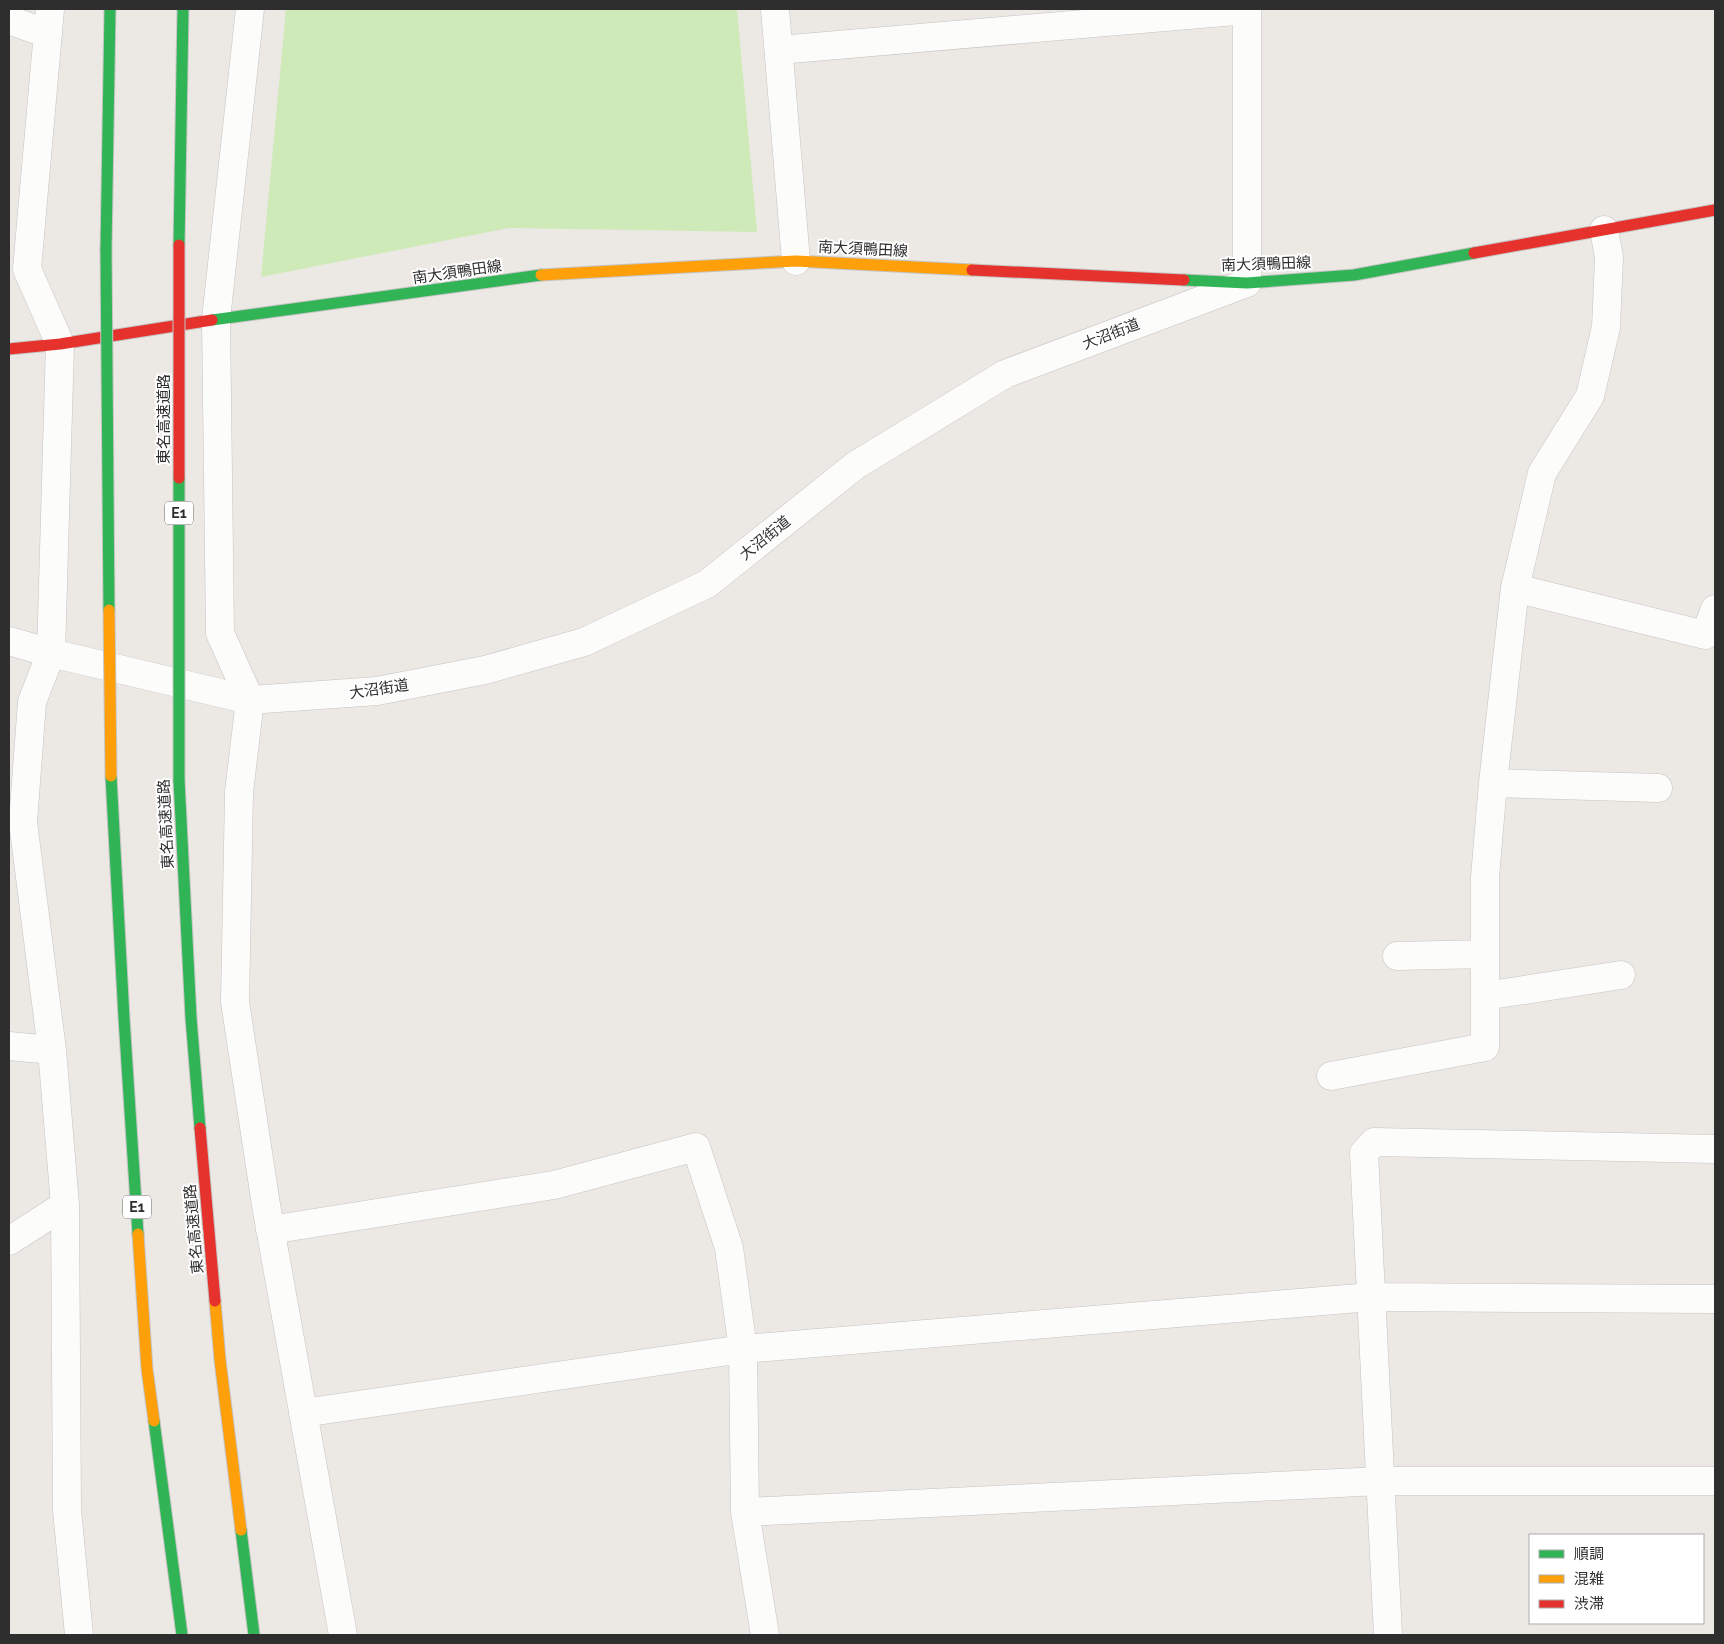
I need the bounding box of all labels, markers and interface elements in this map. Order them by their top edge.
street label: 南大須鴨田線 [818,238,908,260]
street label: 南大須鴨田線 [1221,253,1311,275]
street label: 南大須鴨田線 [411,257,503,287]
street label: 大沼街道 [1080,315,1142,353]
street label: 東名高速道路 [155,374,173,464]
road number: E1 [165,502,193,524]
street label: 大沼街道 [736,512,794,564]
street label: 大沼街道 [348,676,410,702]
street label: 東名高速道路 [155,779,177,869]
street label: 東名高速道路 [181,1183,207,1275]
road number: E1 [123,1196,151,1218]
legend [1529,1534,1704,1624]
text: 順調 [1574,1545,1604,1563]
text: 混雑 [1574,1570,1604,1588]
text: 渋滞 [1574,1595,1604,1613]

